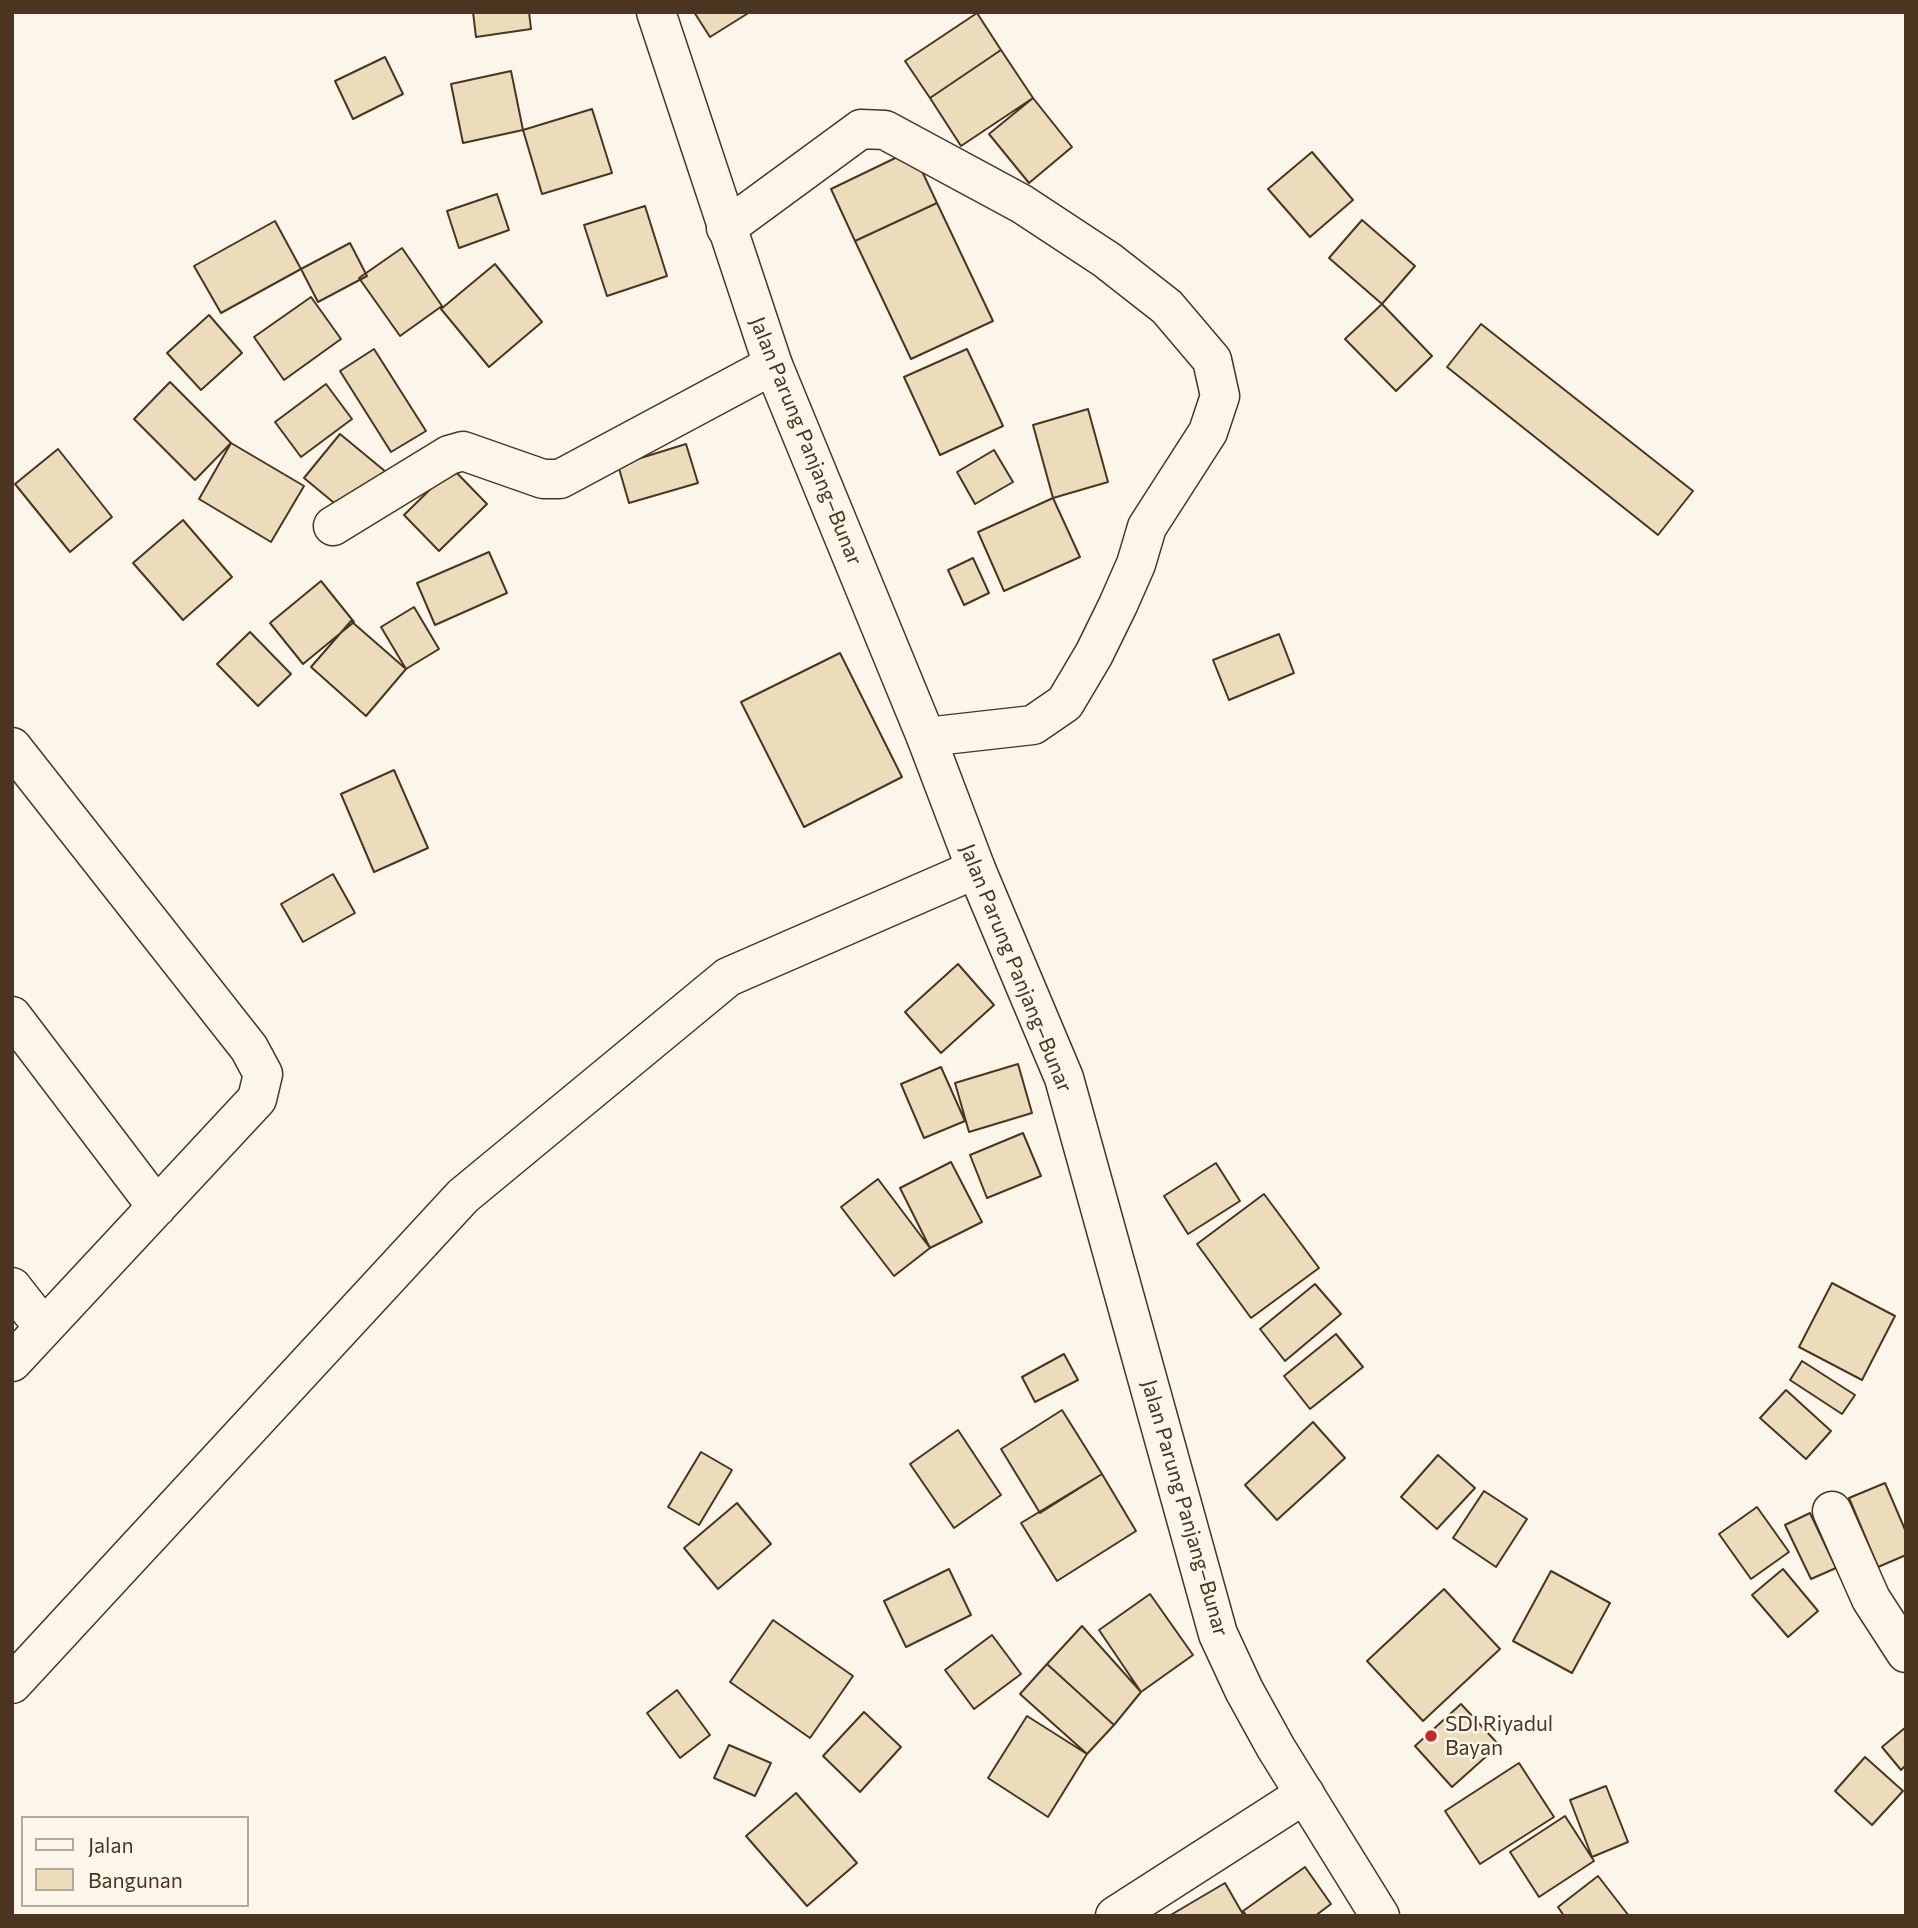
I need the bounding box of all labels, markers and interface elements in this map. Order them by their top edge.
street label: Jalan Parung Panjang–Bunar [745,313,867,569]
street label: Jalan Parung Panjang–Bunar [955,840,1077,1096]
street label: Jalan Parung Panjang–Bunar [1136,1377,1234,1639]
place label: SDI Riyadul Bayan [1445,1711,1553,1761]
marker: SDI Riyadul Bayan [1423,1728,1439,1744]
legend [21,1816,248,1907]
text: Jalan [88,1832,133,1857]
text: Bangunan [88,1867,183,1892]

